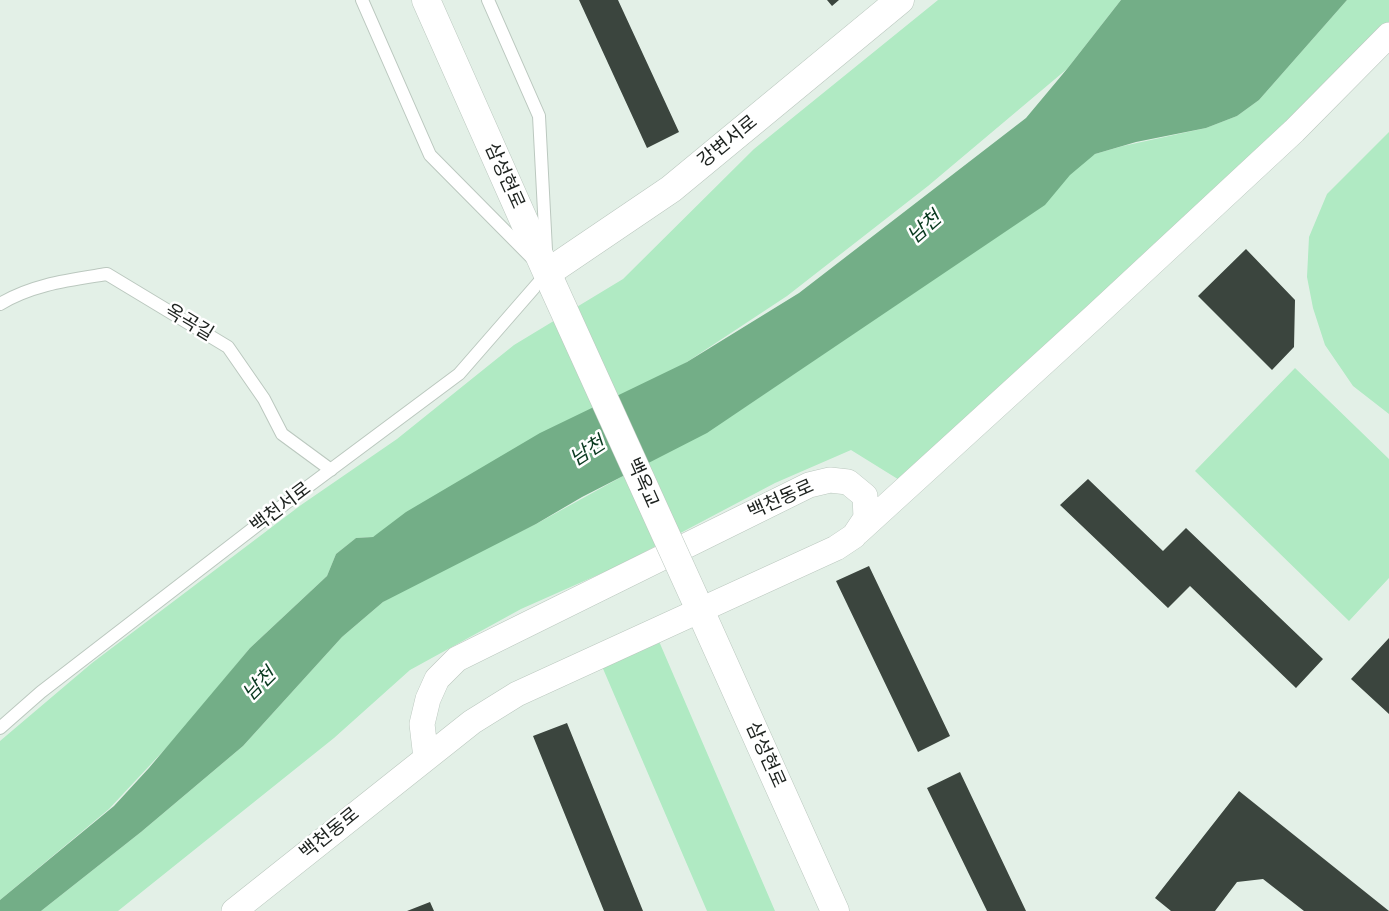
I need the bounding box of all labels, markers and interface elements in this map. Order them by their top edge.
street label: 강변서로 [694,111,762,173]
street label: 삼성현로 [479,139,529,213]
water label: 남천 [903,207,947,249]
street label: 옥곡길 [161,300,217,346]
water label: 남천 [566,432,610,472]
street label: 백옥교 [621,454,663,512]
street label: 백천동로 [744,475,818,525]
street label: 백천서로 [246,478,316,538]
water label: 남천 [239,664,281,706]
street label: 삼성현로 [740,718,790,792]
street label: 백천동로 [296,803,364,865]

